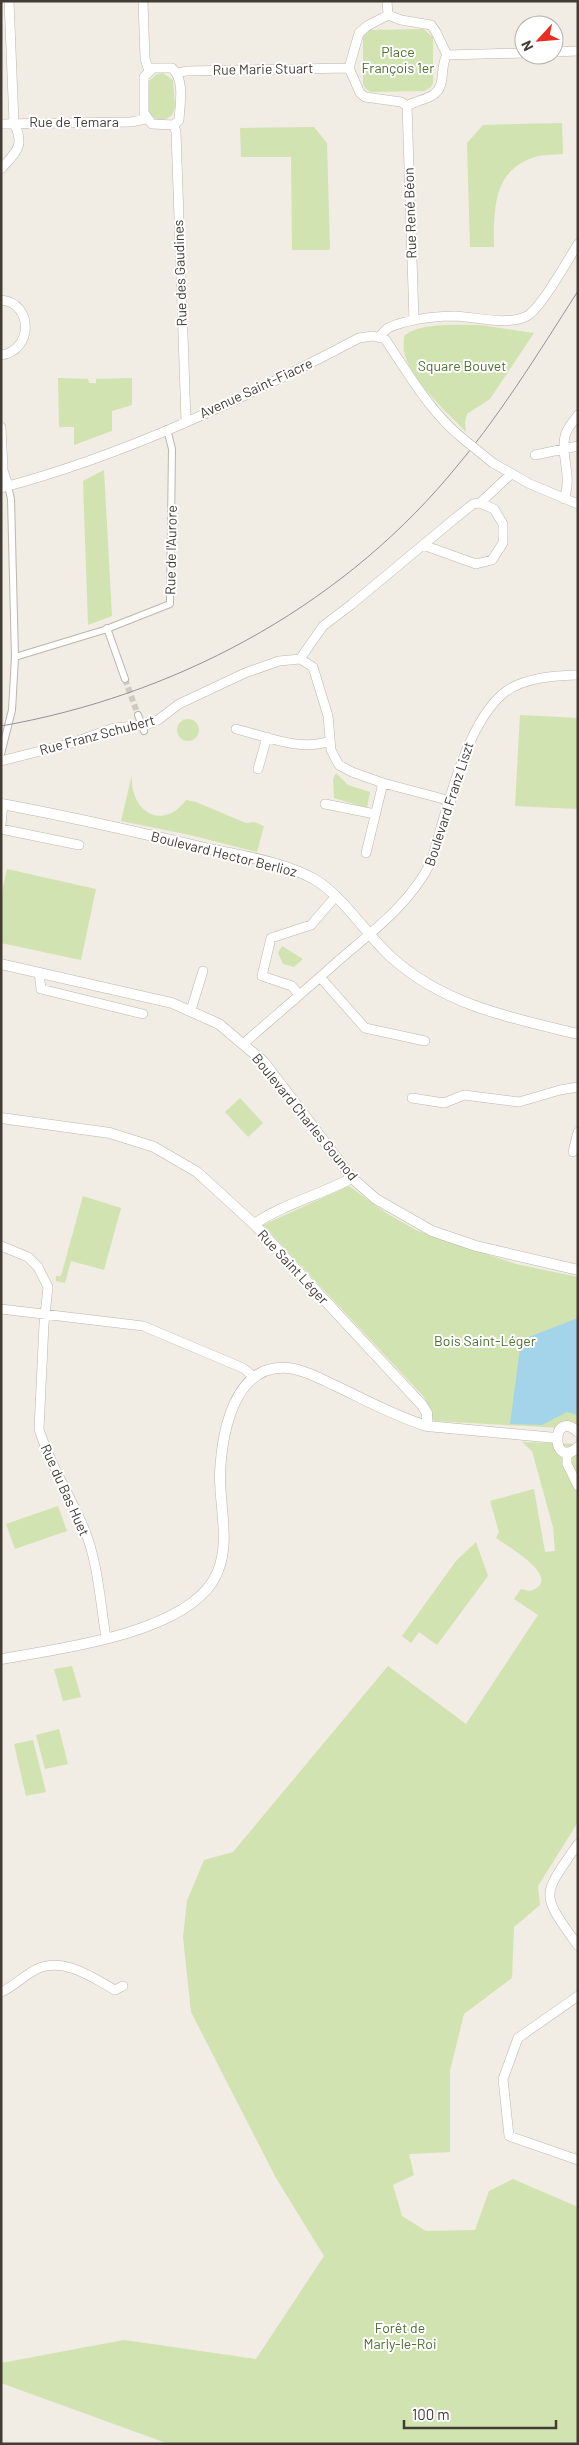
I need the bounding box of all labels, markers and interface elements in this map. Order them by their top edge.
north arrow [514,15,564,65]
text: N [517,38,537,54]
park label: Place François 1er [362,43,434,76]
street label: Rue Marie Stuart [212,59,314,78]
street label: Rue de Temara [29,113,119,130]
street label: Rue René Béon [399,167,420,259]
street label: Rue des Gaudines [169,219,190,327]
street label: Avenue Saint-Fiacre [197,354,315,421]
park label: Square Bouvet [418,357,506,374]
street label: Rue de l'Aurore [161,505,180,595]
street label: Rue Franz Schubert [37,711,156,758]
street label: Boulevard Franz Liszt [420,740,477,868]
street label: Boulevard Hector Berlioz [149,827,299,880]
street label: Boulevard Charles Gounod [249,1050,362,1184]
street label: Rue Saint Léger [254,1226,332,1308]
park label: Bois Saint-Léger [434,1332,536,1349]
street label: Rue du Bas Huet [38,1441,93,1538]
park label: Forêt de Marly-le-Roi [363,2319,437,2352]
scale bar [404,2398,556,2430]
text: 100 m [412,2405,450,2423]

